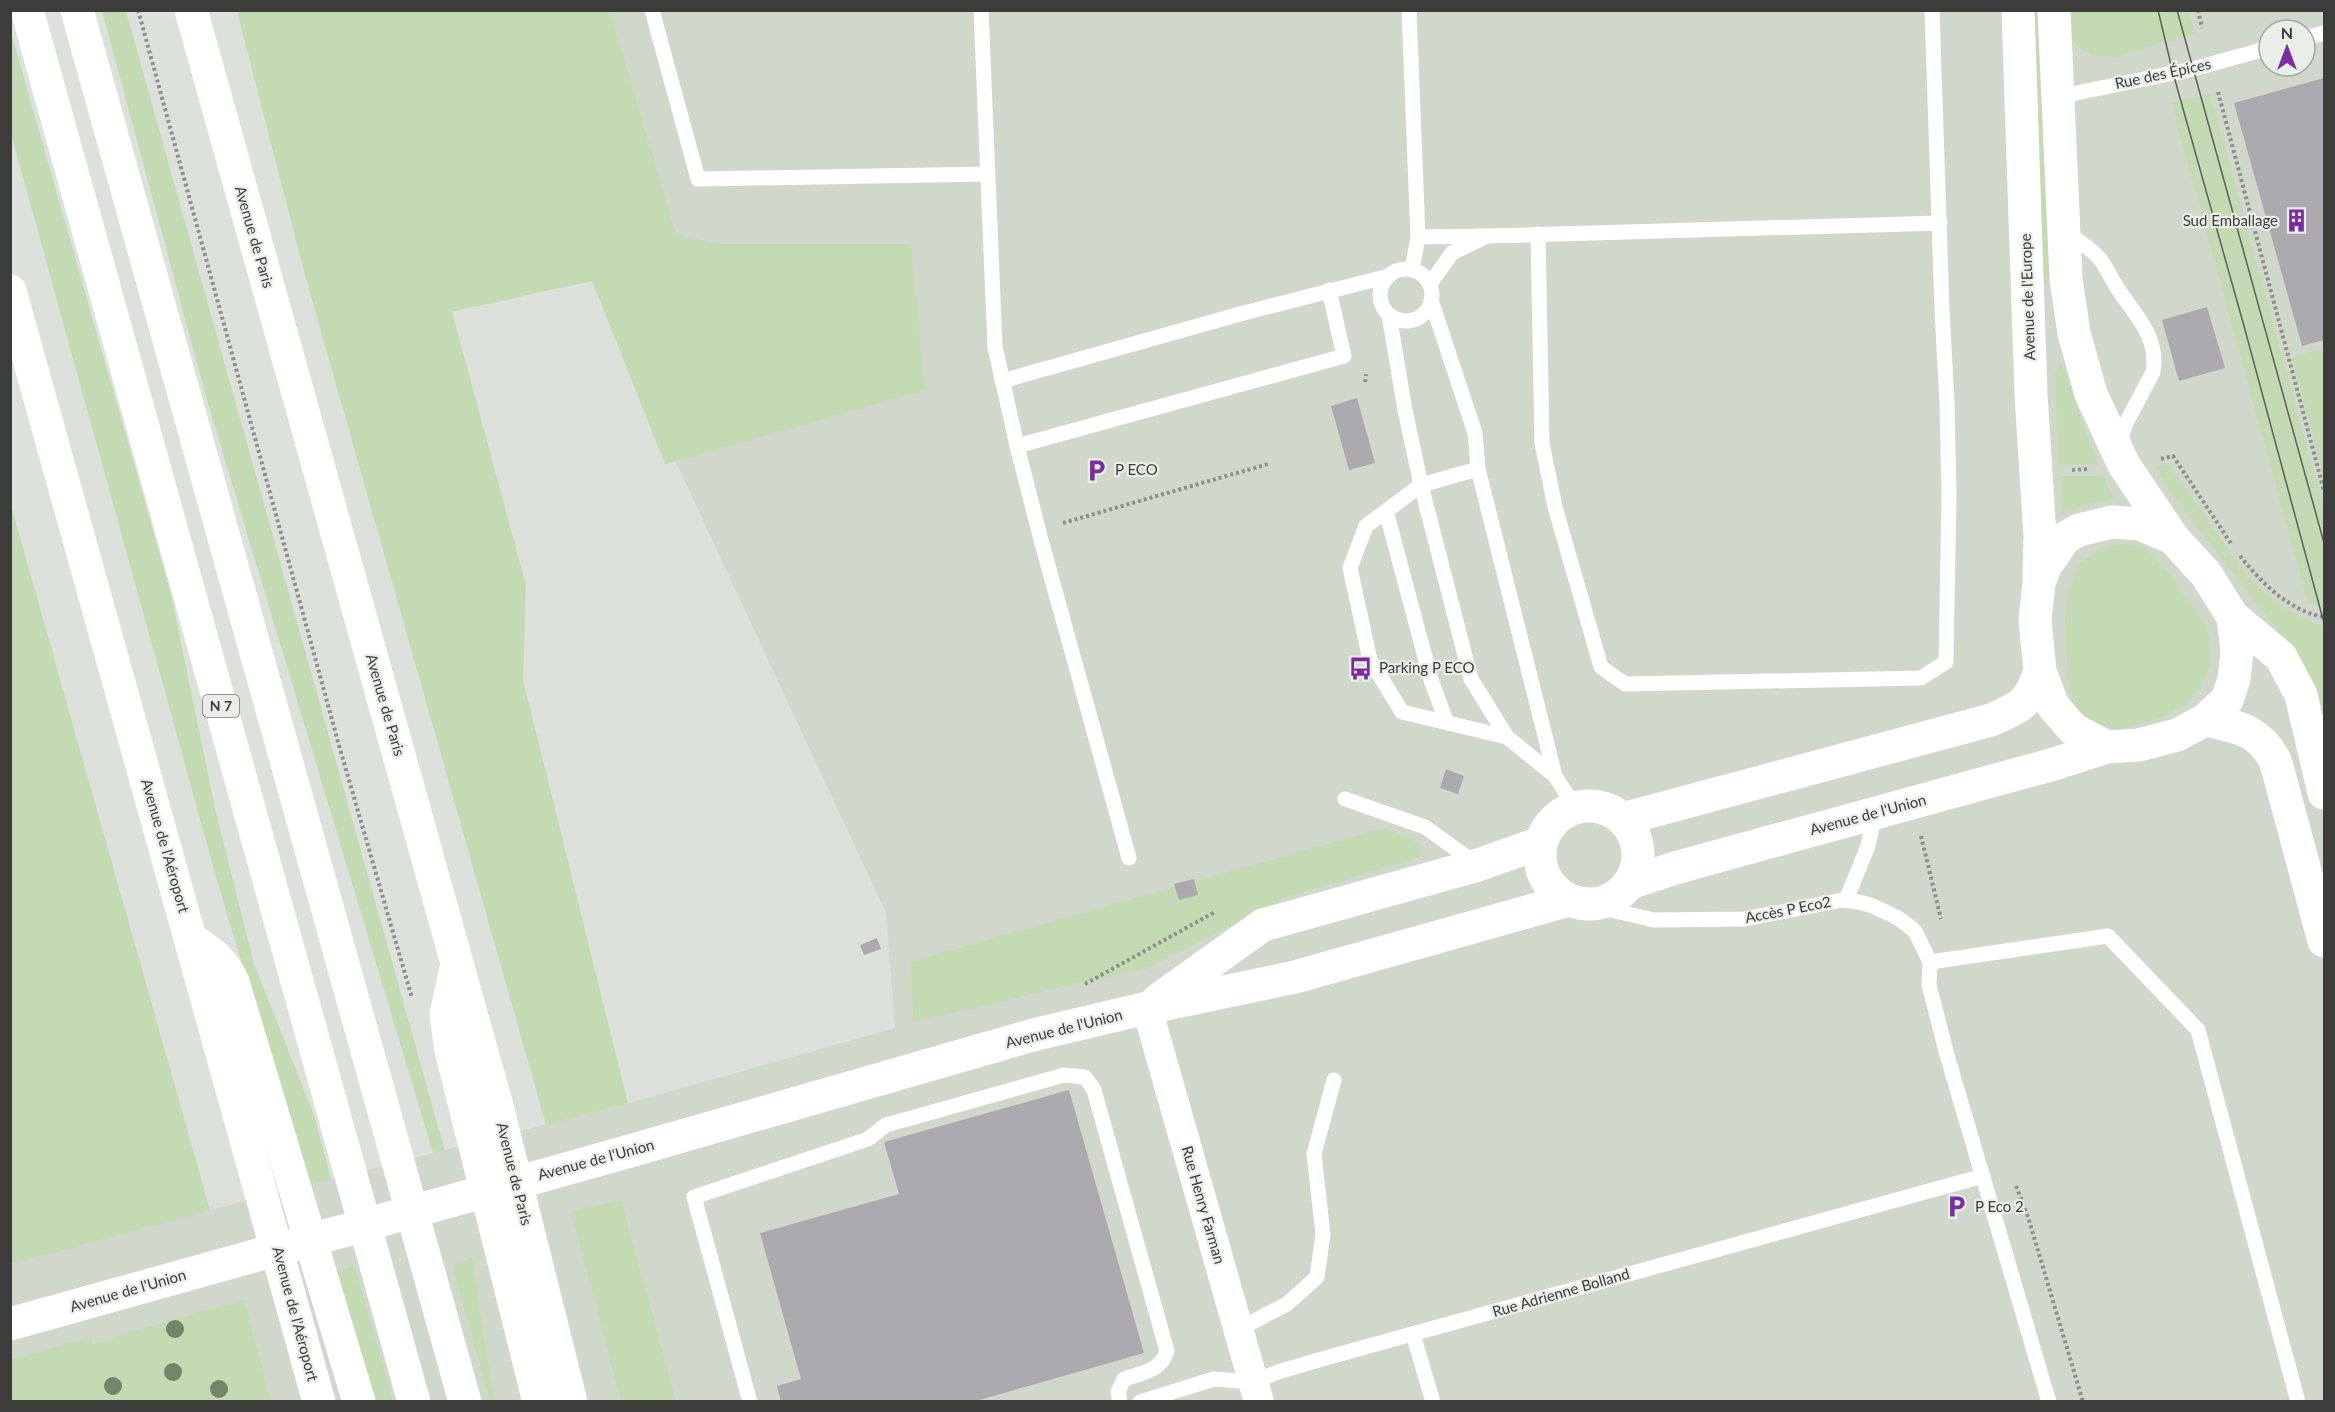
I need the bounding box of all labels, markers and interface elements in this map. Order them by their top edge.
north arrow [2257,18,2317,78]
text: N [2281,23,2293,42]
street label: Rue des Épices [2113,54,2212,92]
street label: Avenue de Paris [232,184,278,290]
building icon: Sud Emballage [2283,208,2309,234]
place label: Sud Emballage [2183,211,2278,229]
street label: Avenue de l'Europe [2016,233,2038,361]
parking icon: P ECO [1084,457,1110,483]
place label: P ECO [1115,460,1158,478]
street label: Avenue de Paris [363,652,409,758]
bus stop icon: Parking P ECO [1348,655,1374,681]
place label: Parking P ECO [1379,658,1475,676]
road number: N 7 [203,695,239,717]
street label: Avenue de l'Aéroport [138,777,194,915]
street label: Avenue de l'Union [1807,790,1928,838]
street label: Accès P Eco2 [1743,892,1832,926]
street label: Avenue de l'Union [1003,1005,1124,1051]
street label: Avenue de Paris [493,1120,536,1227]
street label: Avenue de l'Union [535,1135,656,1183]
street label: Rue Henry Farman [1179,1144,1229,1266]
parking icon: P Eco 2 [1944,1194,1970,1220]
place label: P Eco 2 [1975,1197,2024,1215]
street label: Avenue de l'Aéroport [269,1244,323,1384]
street label: Rue Adrienne Bolland [1490,1264,1631,1320]
street label: Avenue de l'Union [68,1265,188,1315]

